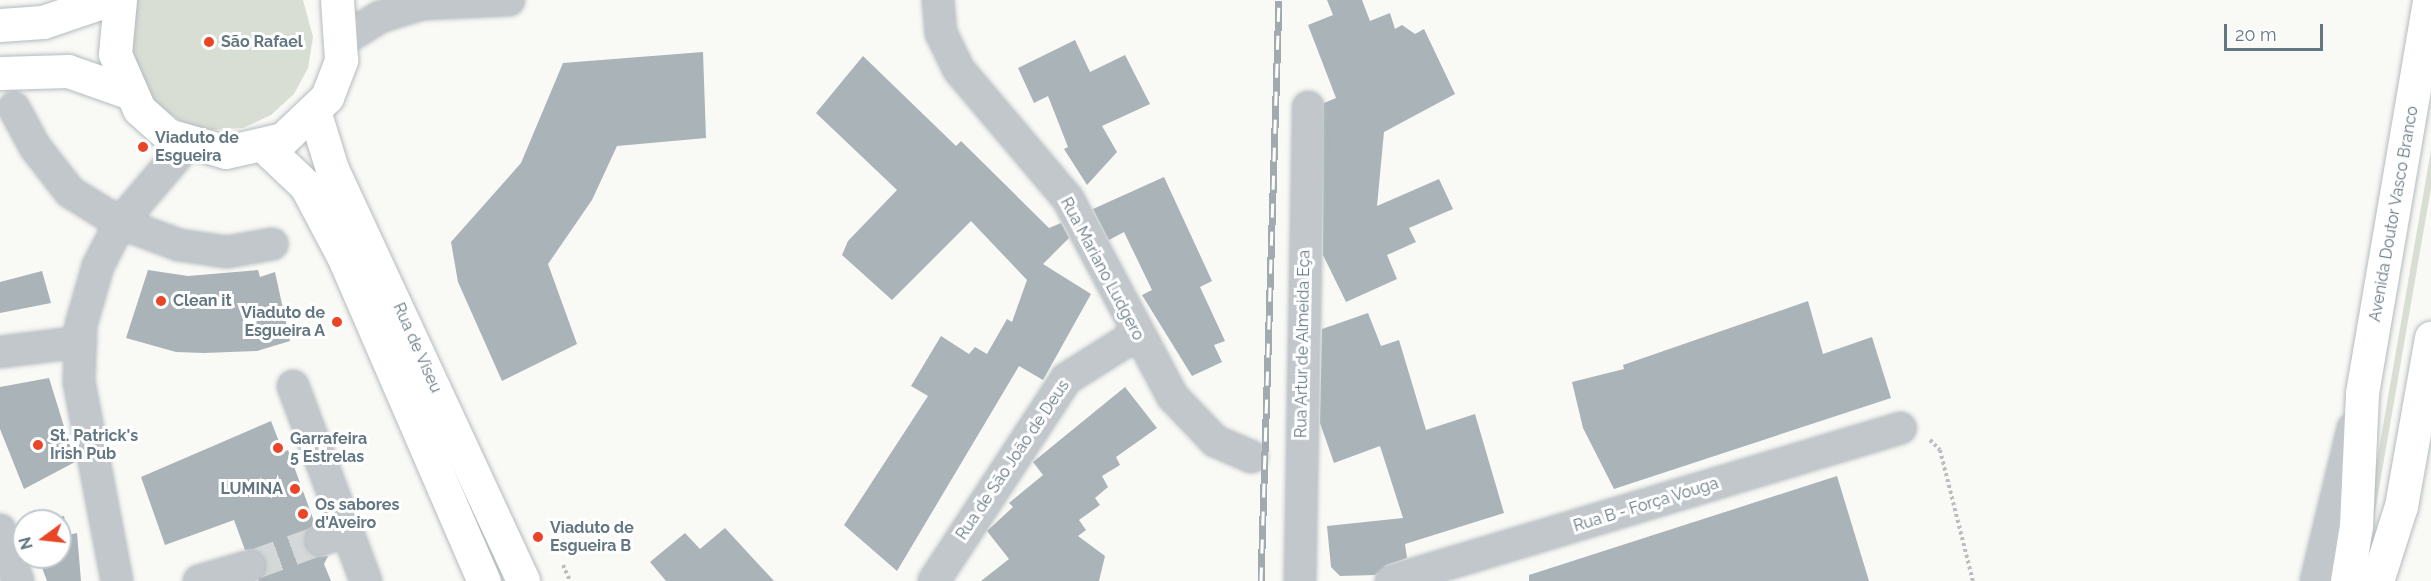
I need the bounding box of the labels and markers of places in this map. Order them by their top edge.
place label: São Rafael [221,32,303,52]
marker: São Rafael [202,35,216,49]
place label: Viaduto de Esgueira [155,128,239,166]
marker: Viaduto de Esgueira [136,140,150,154]
place label: Clean it [173,291,232,311]
marker: Clean it [154,294,168,308]
place label: Viaduto de Esgueira A [241,303,325,341]
marker: Viaduto de Esgueira A [330,315,344,329]
place label: St. Patrick's Irish Pub [50,426,138,464]
place label: Garrafeira 5 Estrelas [290,429,367,467]
marker: St. Patrick's Irish Pub [31,438,45,452]
marker: Garrafeira 5 Estrelas [271,441,285,455]
place label: LUMINA [221,479,283,499]
marker: LUMINA [288,482,302,496]
place label: Os sabores d'Aveiro [315,495,399,533]
marker: Os sabores d'Aveiro [296,507,310,521]
place label: Viaduto de Esgueira B [550,518,634,556]
marker: Viaduto de Esgueira B [531,530,545,544]

